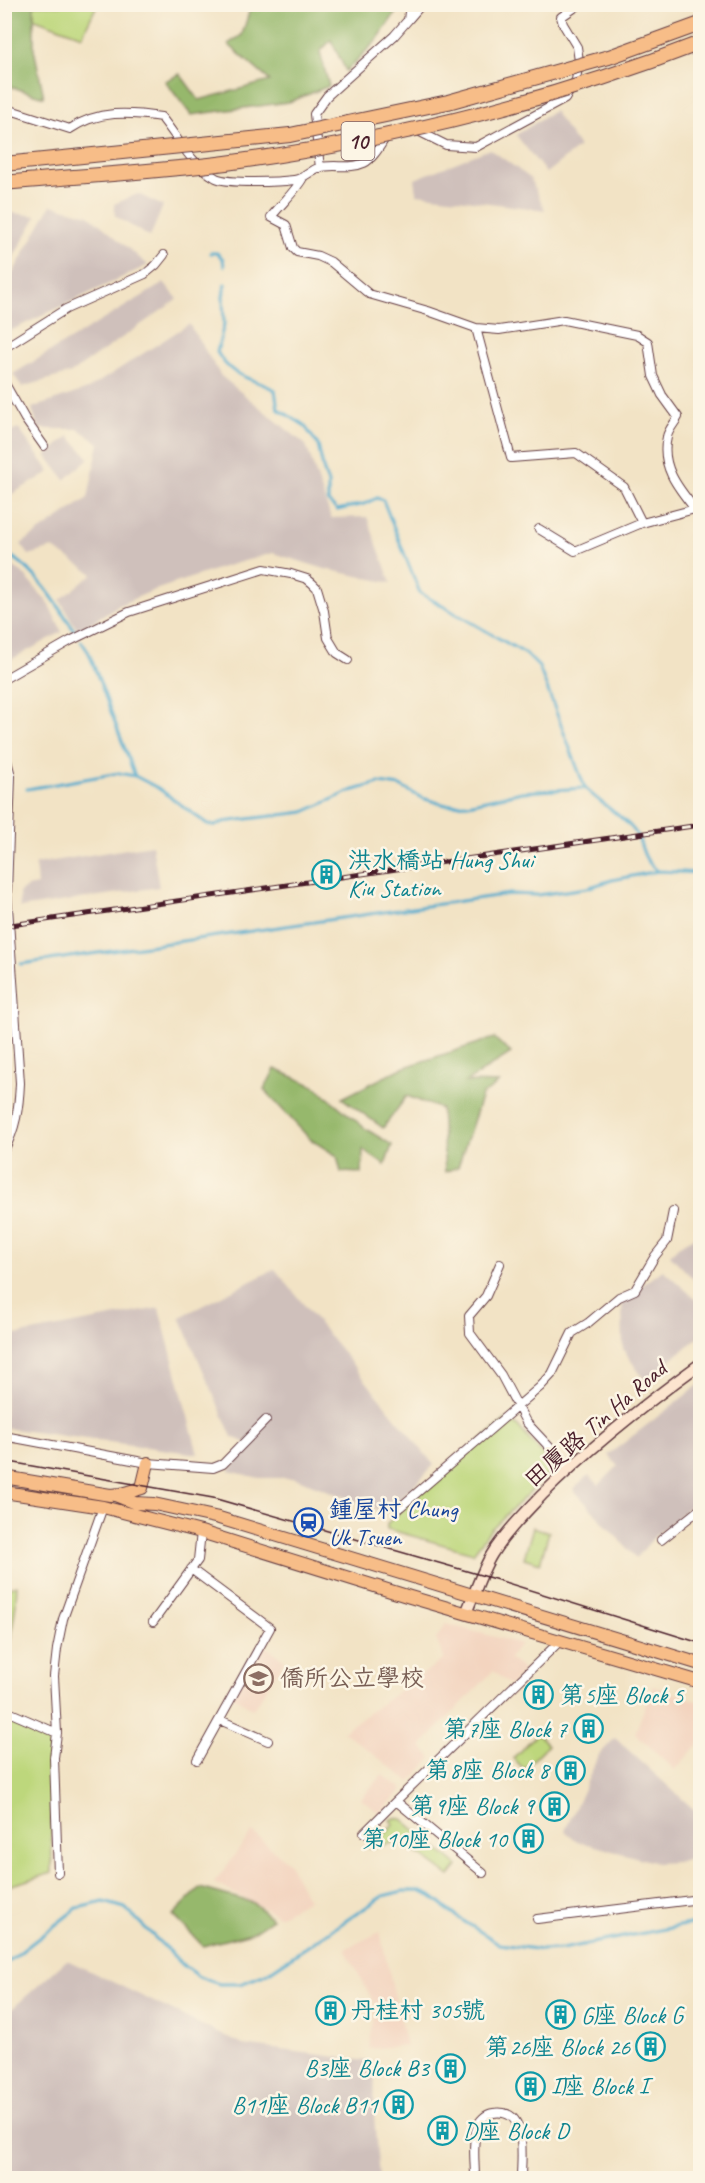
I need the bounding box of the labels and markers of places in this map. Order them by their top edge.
place label: 洪水橋站 Hung Shui Kiu Station [348,845,537,903]
building icon: 洪水橋站 Hung Shui Kiu Station [311,858,343,890]
place label: 鍾屋村 Chung Uk Tsuen [329,1494,459,1552]
station icon: 鍾屋村 Chung Uk Tsuen [292,1507,324,1539]
school or university icon: 僑所公立學校 [243,1662,275,1694]
place label: 僑所公立學校 [280,1663,424,1693]
building icon: 第5座 Block 5 [523,1679,555,1711]
place label: 第5座 Block 5 [560,1680,685,1710]
building icon: 第7座 Block 7 [572,1713,604,1745]
place label: 第7座 Block 7 [443,1714,568,1744]
building icon: 第8座 Block 8 [554,1754,586,1786]
place label: 第8座 Block 8 [425,1755,551,1785]
building icon: 第9座 Block 9 [539,1790,571,1822]
place label: 第9座 Block 9 [410,1791,536,1821]
building icon: 第10座 Block 10 [512,1823,544,1855]
place label: 第10座 Block 10 [362,1824,509,1854]
building icon: 丹桂村 305號 [314,1994,346,2026]
place label: 丹桂村 305號 [351,1995,485,2025]
building icon: G座 Block G [544,1999,576,2031]
place label: G座 Block G [581,2000,685,2030]
building icon: 第26座 Block 26 [635,2031,667,2063]
place label: 第26座 Block 26 [485,2032,631,2062]
building icon: B3座 Block B3 [434,2052,466,2084]
place label: B3座 Block B3 [305,2053,431,2083]
building icon: I座 Block I [514,2070,546,2102]
place label: I座 Block I [551,2071,654,2101]
building icon: B11座 Block B11 [383,2089,415,2121]
place label: B11座 Block B11 [232,2090,379,2120]
building icon: D座 Block D [426,2115,458,2147]
place label: D座 Block D [463,2116,571,2146]

